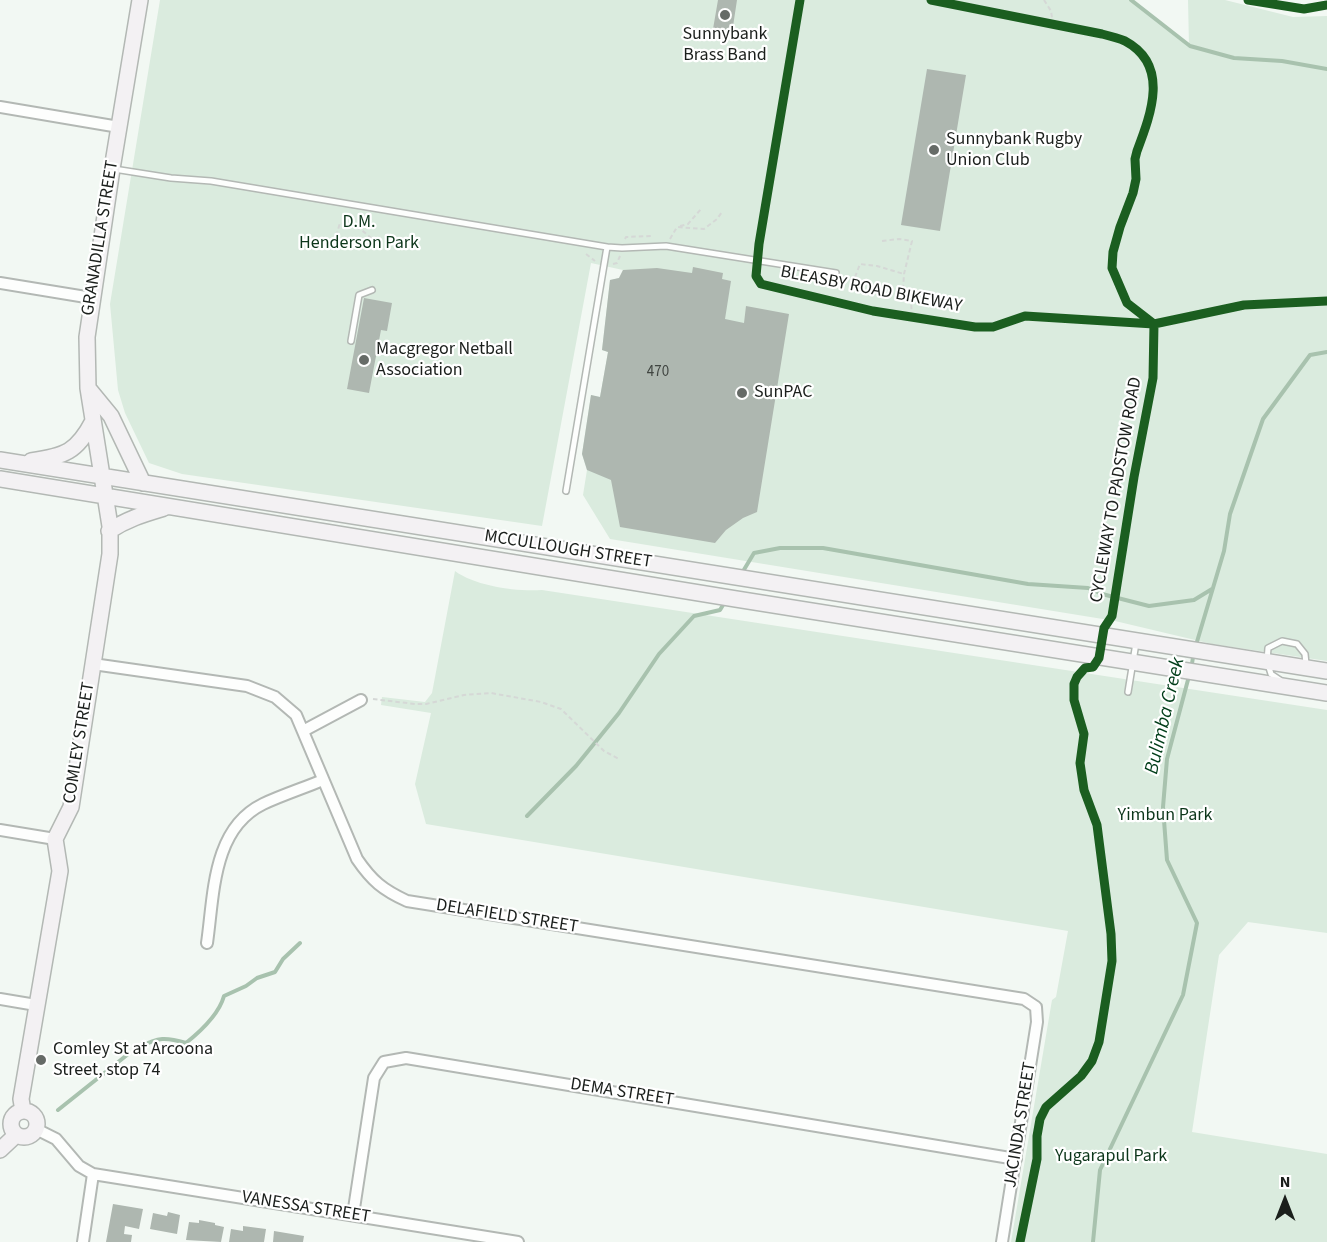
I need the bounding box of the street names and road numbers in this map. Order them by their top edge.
street label: GRANADILLA STREET [78,159,124,317]
street label: BLEASBY ROAD BIKEWAY [778,262,964,318]
street label: CYCLEWAY TO PADSTOW ROAD [1087,376,1147,604]
street label: MCCULLOUGH STREET [483,526,653,574]
street label: COMLEY STREET [60,681,100,805]
street label: DELAFIELD STREET [434,895,580,939]
street label: JACINDA STREET [1000,1061,1042,1189]
street label: DEMA STREET [569,1074,675,1112]
street label: VANESSA STREET [240,1187,372,1229]

